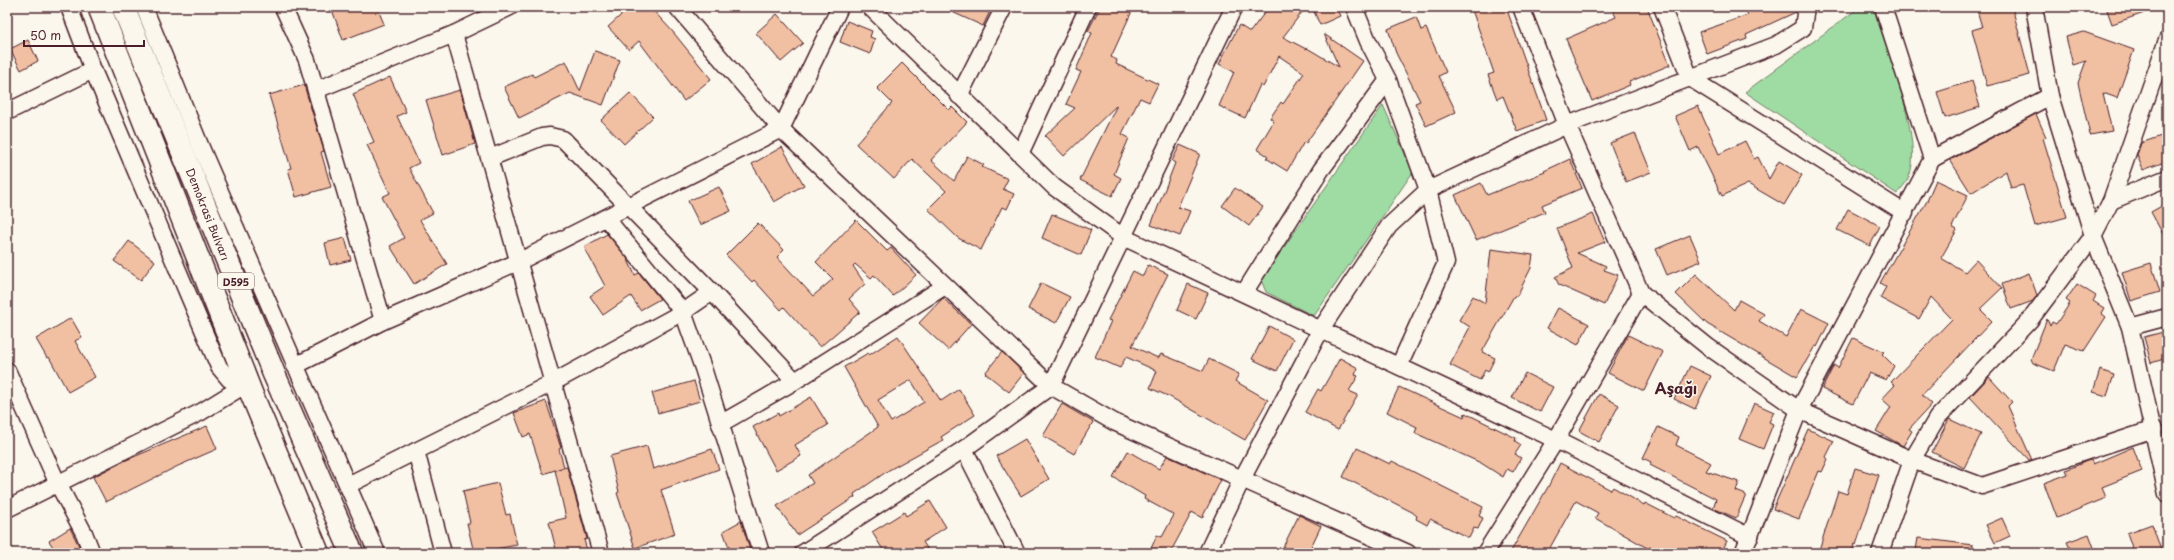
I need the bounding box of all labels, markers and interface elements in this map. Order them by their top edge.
scale bar [24,22,144,48]
text: 50 m [30,26,61,44]
street label: Demokrasi Bulvarı [182,165,234,263]
road number: D595 [218,273,254,289]
district label: Aşağı [1655,376,1697,399]

